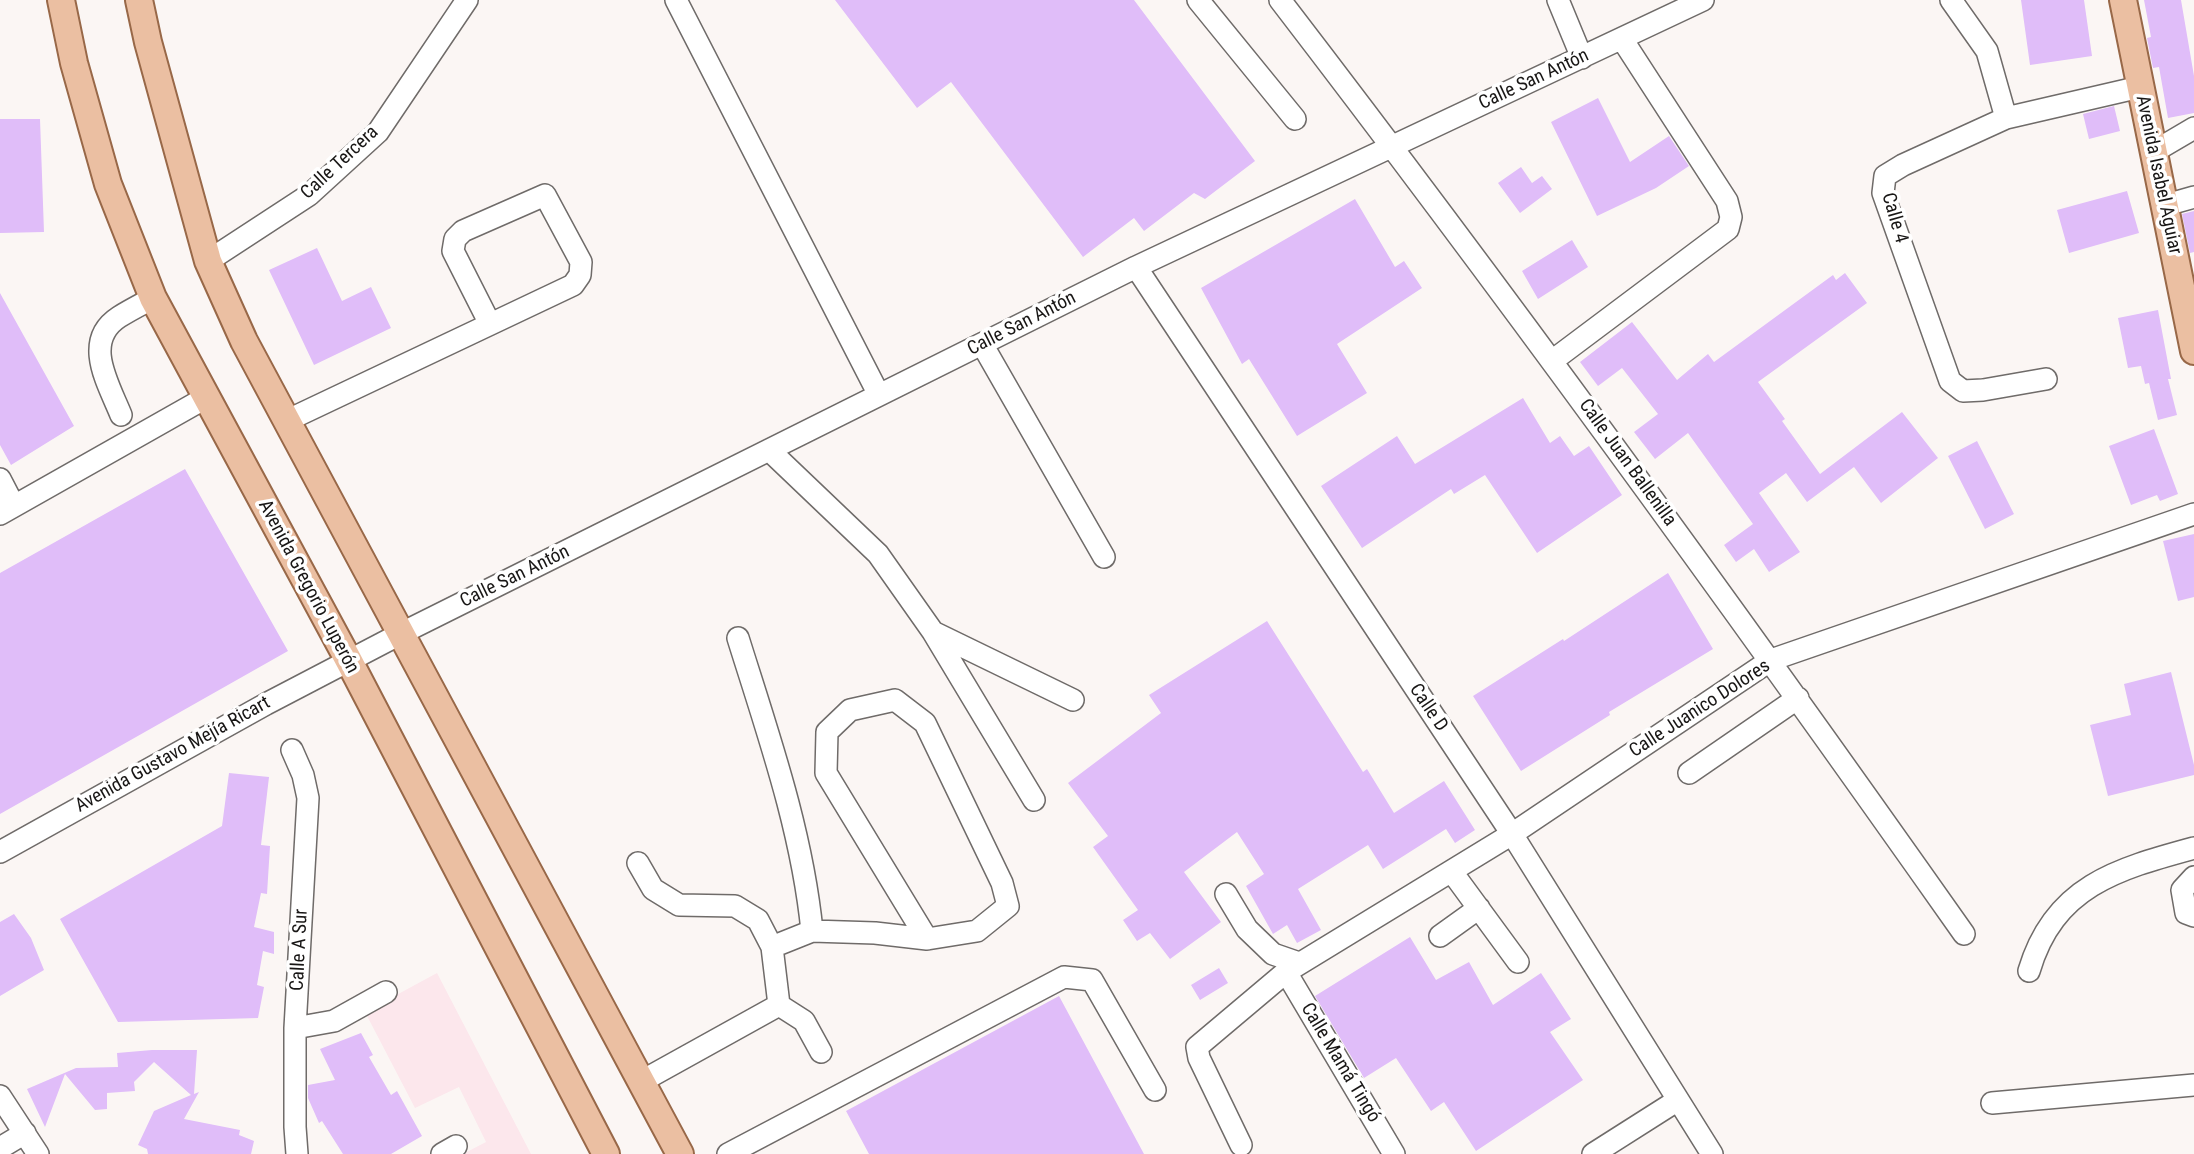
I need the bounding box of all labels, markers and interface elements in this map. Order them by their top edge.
street label: Calle San Antón [1475,45,1593,115]
street label: Avenida Isabel Aguiar [2130,93,2186,257]
street label: Calle Tercera [297,121,383,205]
street label: Calle 4 [1876,190,1912,246]
street label: Calle San Antón [964,287,1080,361]
street label: Calle Juan Ballenilla [1573,395,1681,531]
street label: Avenida Gregorio Luperón [253,496,363,678]
street label: Calle San Antón [457,541,573,613]
street label: Calle Juanico Dolores [1625,655,1775,763]
street label: Calle D [1404,680,1452,736]
street label: Avenida Gustavo Mejía Ricart [72,692,274,818]
street label: Calle A Sur [286,908,314,992]
street label: Calle Mamá Tingó [1295,999,1385,1127]

